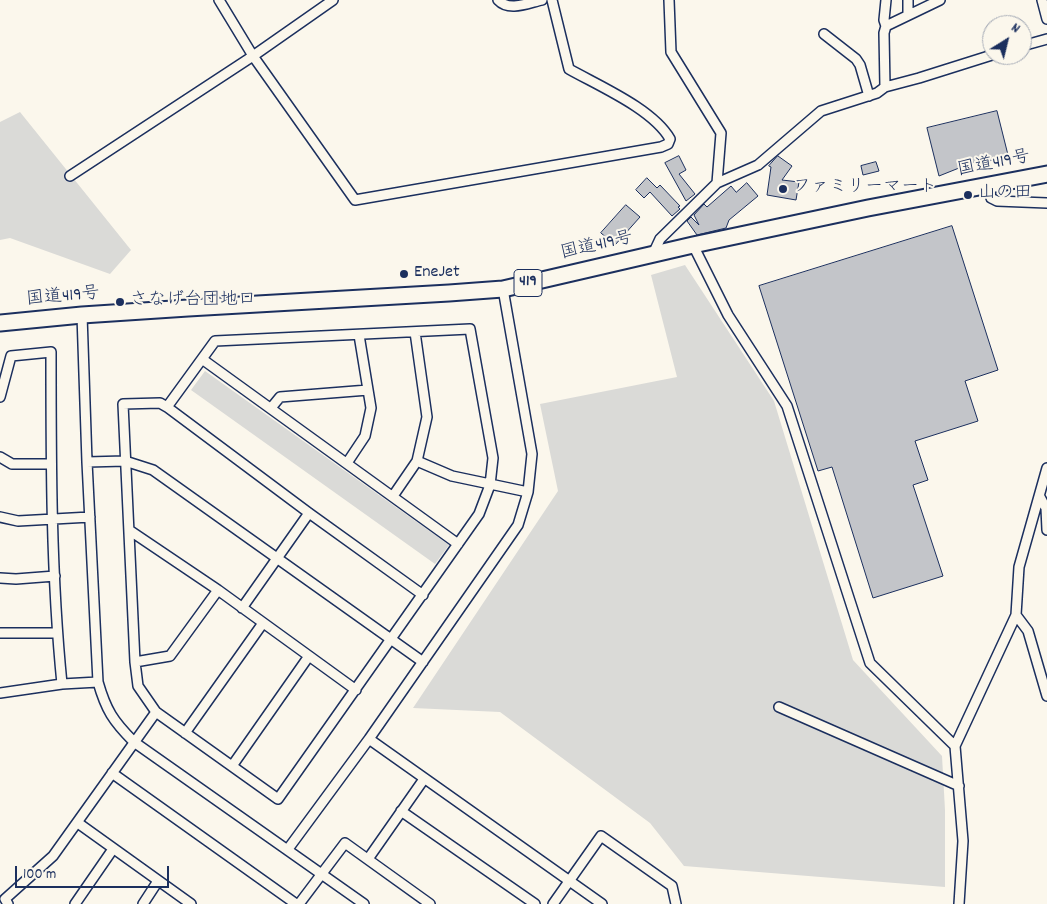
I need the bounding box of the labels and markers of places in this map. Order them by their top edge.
place label: ファミリーマート [793,178,937,200]
marker: ファミリーマート [777,183,789,195]
place label: 山の田 [978,184,1032,206]
marker: 山の田 [962,189,974,201]
place label: EneJet [414,263,460,285]
marker: EneJet [398,268,410,280]
place label: さなげ台団地口 [130,291,256,313]
marker: さなげ台団地口 [114,296,126,308]

